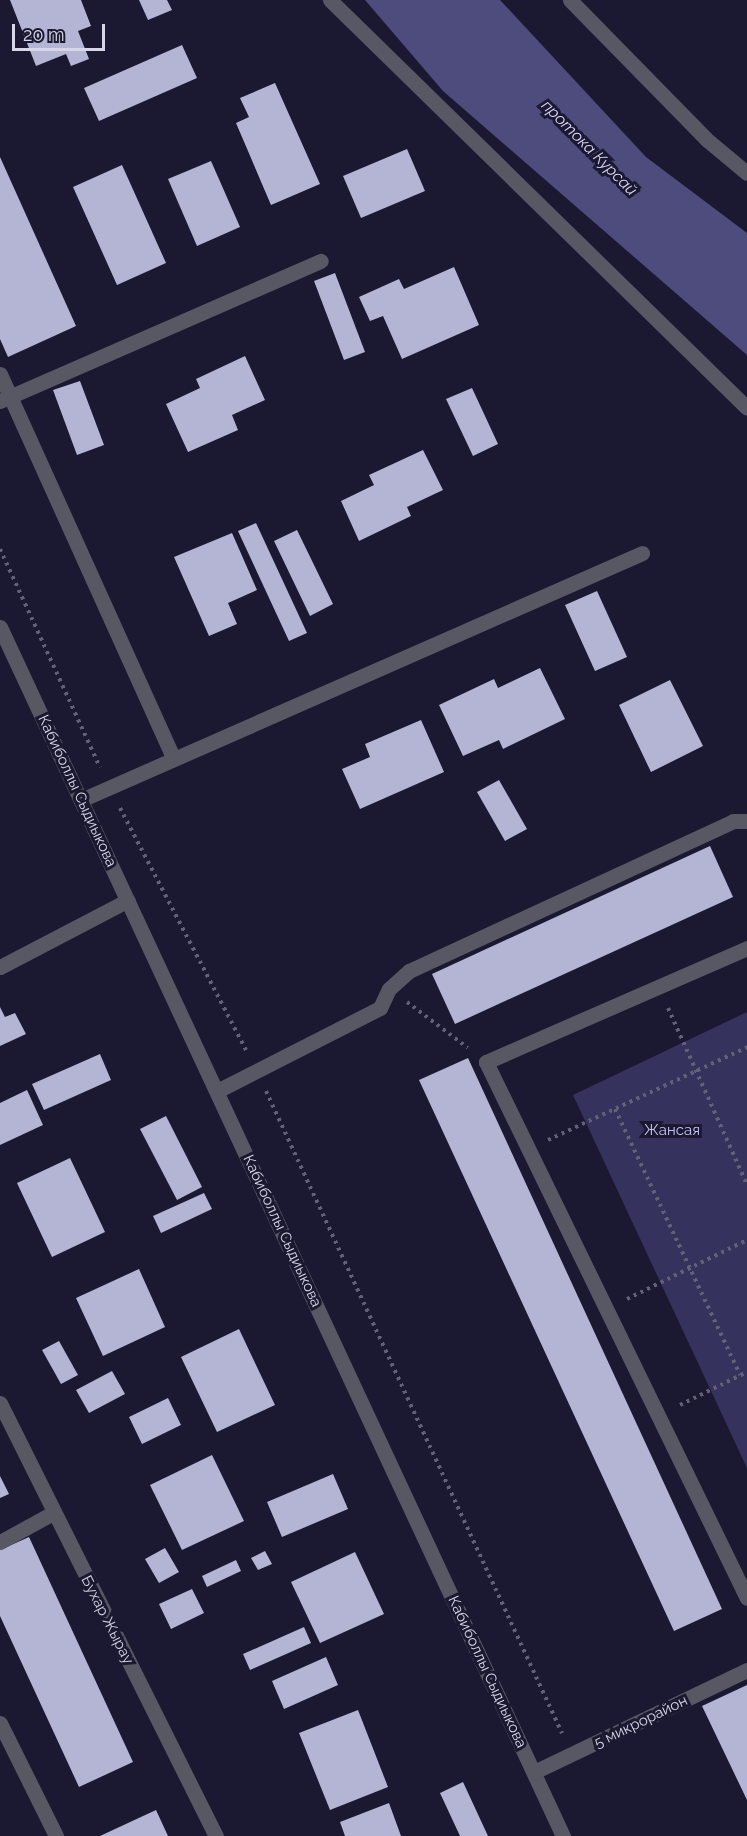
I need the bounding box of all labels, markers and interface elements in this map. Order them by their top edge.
scale bar [15,12,108,50]
text: 20 m [23,24,65,45]
water label: протока Курсай [537,96,641,200]
street label: Кабиболлы Сыдиыкова [34,712,120,870]
park label: Жансая [644,1122,700,1140]
street label: Кабиболлы Сыдиыкова [239,1152,325,1310]
street label: Бухар Жырау [77,1573,137,1667]
street label: Кабиболлы Сыдиыкова [444,1593,530,1751]
street label: 5 микрорайон [591,1692,691,1752]

